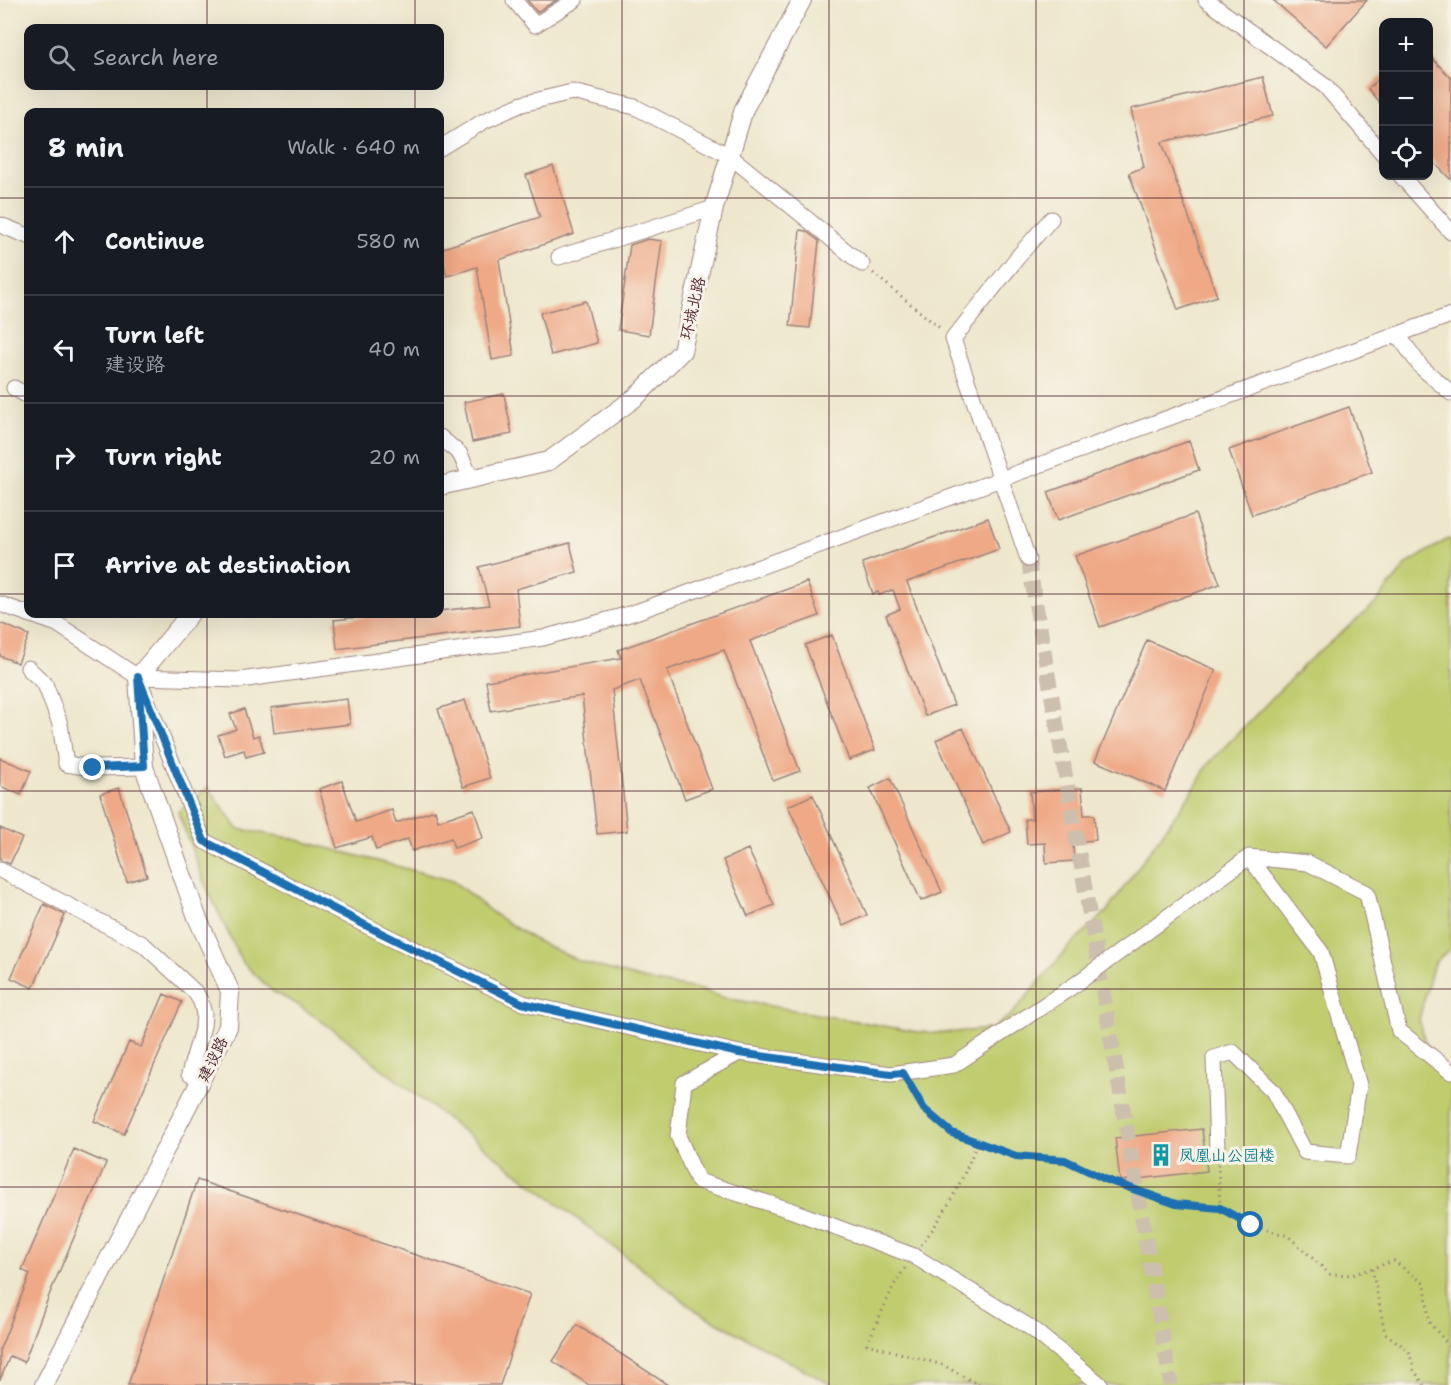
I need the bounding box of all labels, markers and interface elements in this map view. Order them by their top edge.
map controls [1379,18,1433,180]
button: + [1379,18,1433,72]
search box [24,24,444,90]
icon: search [45,41,78,74]
text: Search here [93,43,219,72]
button: − [1379,72,1433,126]
button: locate [1379,126,1433,180]
text: 8 min [48,130,124,165]
text: Walk · 640 m [287,134,420,160]
icon: ahead [48,225,81,258]
text: Continue [105,227,205,256]
text: 580 m [357,228,420,254]
street label: 环城北路 [675,275,710,342]
text: Turn left [105,321,204,350]
icon: left [48,333,81,366]
text: 40 m [368,336,420,362]
text: 建设路 [105,351,165,377]
icon: right [48,441,81,474]
text: Turn right [105,443,222,472]
text: 20 m [369,444,420,470]
icon: arrive [48,549,81,582]
text: Arrive at destination [105,551,351,580]
route end [79,754,105,780]
street label: 建设路 [192,1033,232,1085]
building icon: 凤凰山公园楼 [1148,1142,1174,1168]
place label: 凤凰山公园楼 [1179,1145,1275,1166]
route start [1237,1211,1263,1237]

